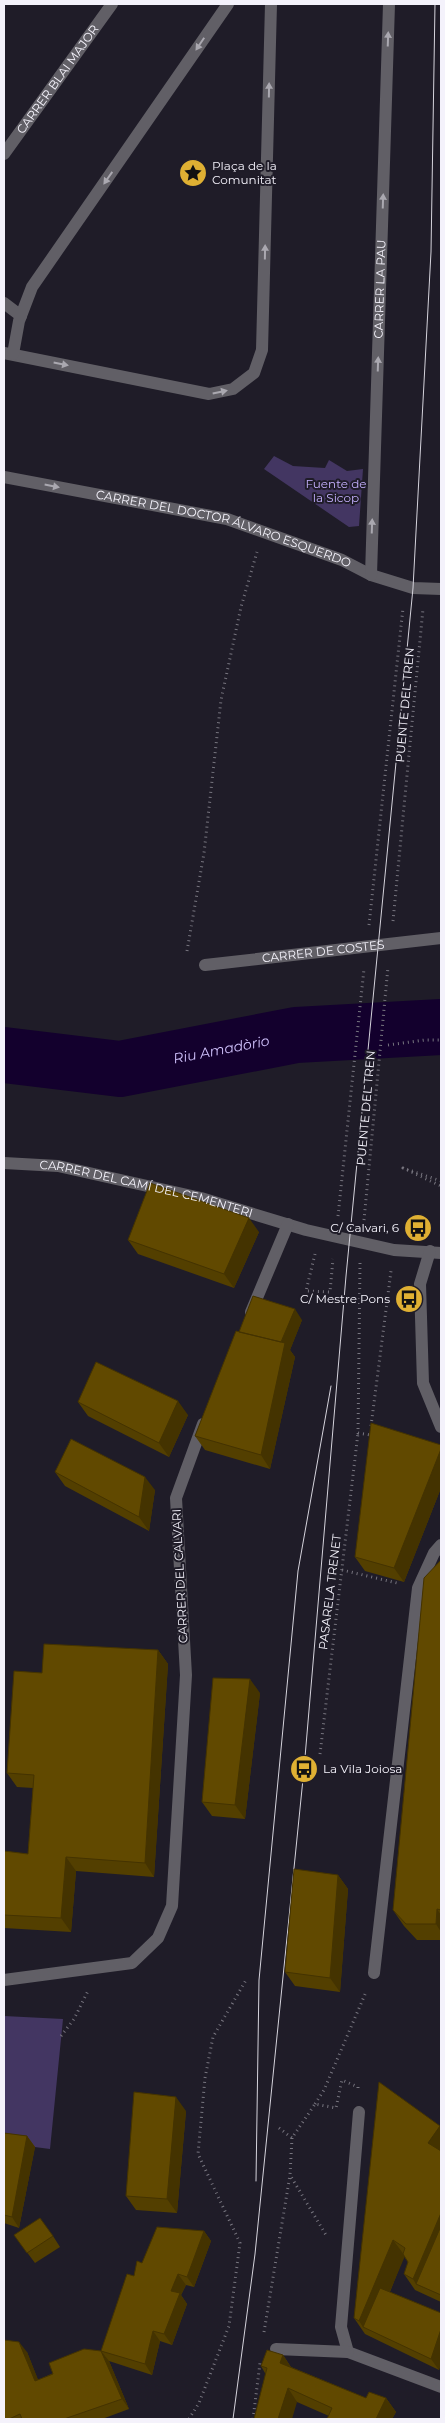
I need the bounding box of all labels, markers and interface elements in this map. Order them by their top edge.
street label: CARRER BLAI MAJOR [13,21,102,136]
one-way arrow [385,31,393,47]
one-way arrow [195,37,205,51]
one-way arrow [265,81,273,97]
place icon: Plaça de la Comunitat [178,158,208,188]
place label: Plaça de la Comunitat [212,158,277,187]
one-way arrow [103,171,113,185]
one-way arrow [379,193,387,209]
street label: CARRER LA PAU [370,239,389,339]
one-way arrow [261,244,269,260]
one-way arrow [374,356,382,372]
one-way arrow [53,360,68,368]
one-way arrow [212,388,228,396]
park label: Fuente de la Sicop [305,476,367,505]
one-way arrow [44,482,59,490]
street label: CARRER DEL DOCTOR ÁLVARO ESQUERDO [95,486,354,570]
one-way arrow [369,518,377,534]
street label: PUENTE DEL TREN [392,647,417,763]
street label: CARRER DE COSTES [261,937,385,965]
water label: Riu Amadòrio [172,1031,271,1068]
street label: PUENTE DEL TREN [353,1050,378,1166]
street label: CARRER DEL CAMÍ DEL CEMENTERI [39,1157,255,1220]
bus stop icon: C/ Calvari, 6 [403,1213,433,1243]
place label: C/ Calvari, 6 [330,1220,399,1235]
bus stop icon: C/ Mestre Pons [394,1284,424,1314]
place label: C/ Mestre Pons [300,1291,390,1306]
street label: CARRER DEL CALVARI [168,1509,191,1644]
street label: PASARELA TRENET [315,1533,344,1651]
bus stop icon: La Vila Joiosa [289,1754,319,1784]
place label: La Vila Joiosa [323,1761,402,1776]

